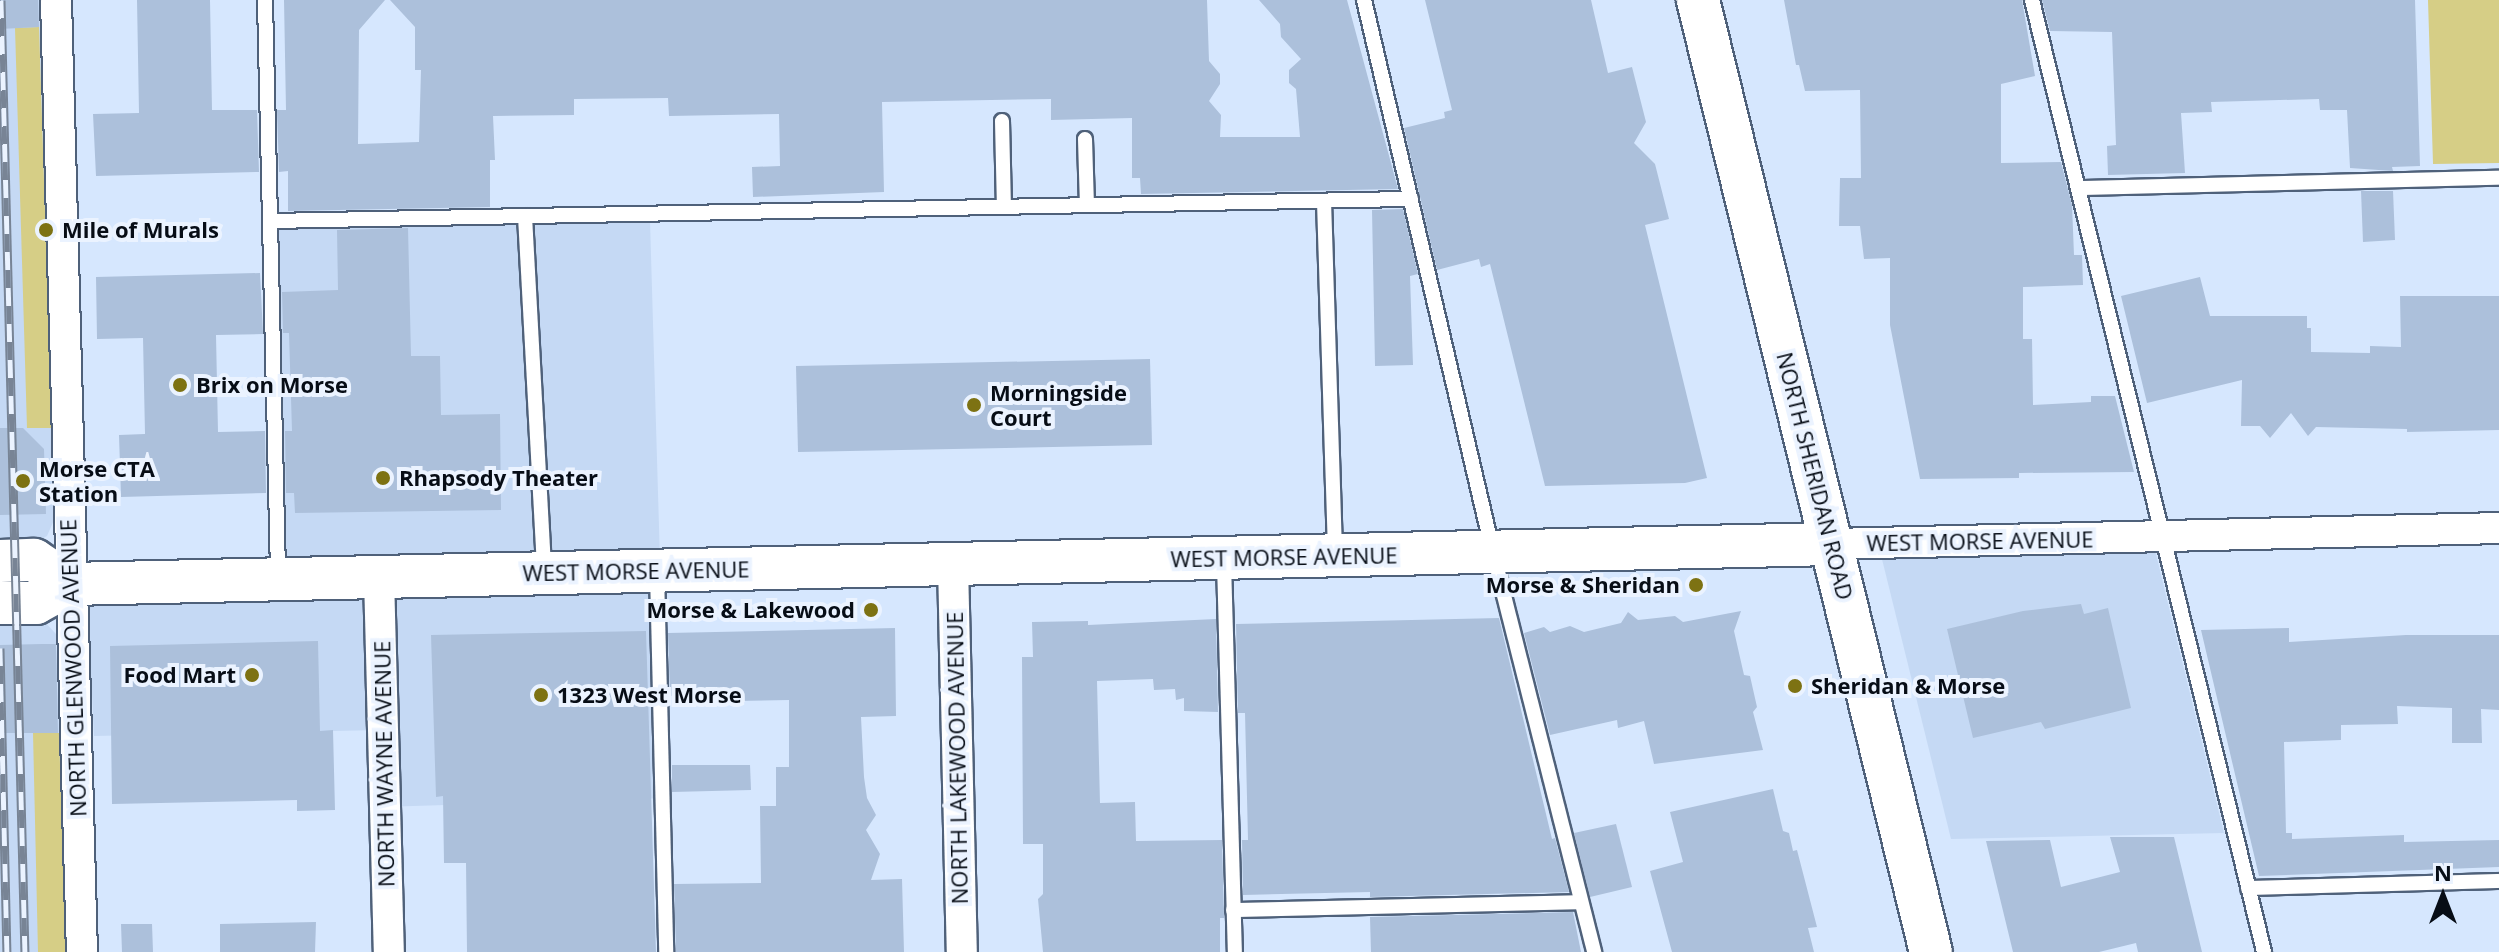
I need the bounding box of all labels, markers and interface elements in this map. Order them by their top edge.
place label: Mile of Murals [62,217,219,243]
marker: Mile of Murals [37,221,55,239]
street label: NORTH SHERIDAN ROAD [1771,349,1859,603]
place label: Brix on Morse [196,372,348,398]
marker: Brix on Morse [171,376,189,394]
place label: Morningside Court [990,379,1127,430]
marker: Morningside Court [965,396,983,414]
place label: Morse CTA Station [39,455,155,506]
place label: Rhapsody Theater [399,465,598,491]
marker: Rhapsody Theater [374,469,392,487]
marker: Morse CTA Station [14,472,32,490]
street label: NORTH GLENWOOD AVENUE [55,519,91,817]
street label: WEST MORSE AVENUE [1866,526,2094,556]
street label: WEST MORSE AVENUE [1170,542,1398,572]
street label: WEST MORSE AVENUE [522,556,750,586]
place label: Morse & Sheridan [1486,572,1680,598]
marker: Morse & Sheridan [1687,576,1705,594]
place label: Morse & Lakewood [646,597,855,623]
marker: Morse & Lakewood [862,601,880,619]
street label: NORTH LAKEWOOD AVENUE [941,611,973,905]
street label: NORTH WAYNE AVENUE [369,641,399,887]
place label: Food Mart [123,662,236,688]
marker: Food Mart [243,666,261,684]
place label: Sheridan & Morse [1811,673,2005,699]
marker: Sheridan & Morse [1786,677,1804,695]
place label: 1323 West Morse [557,682,742,708]
marker: 1323 West Morse [532,686,550,704]
north arrow [2403,856,2483,936]
text: N [2434,857,2452,887]

